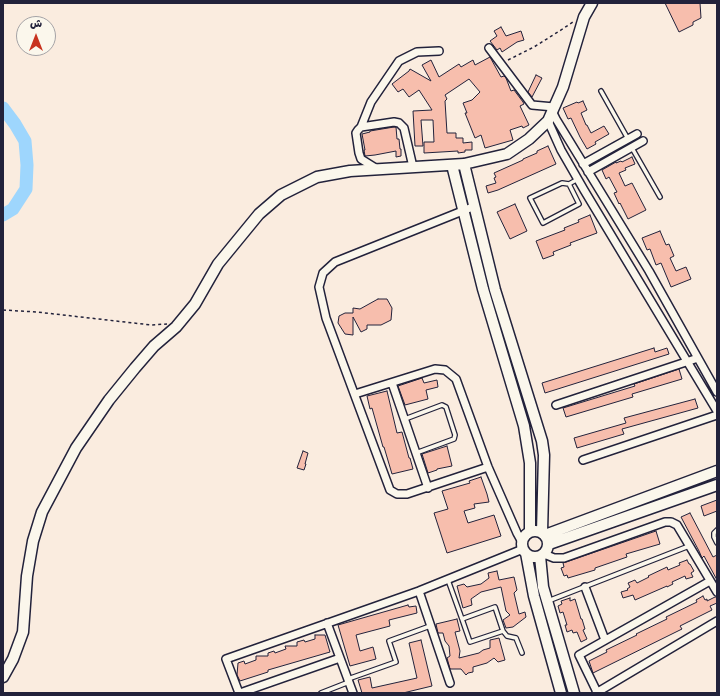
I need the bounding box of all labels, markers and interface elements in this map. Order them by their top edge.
north arrow [16,16,56,56]
text: ش [30,17,42,33]

